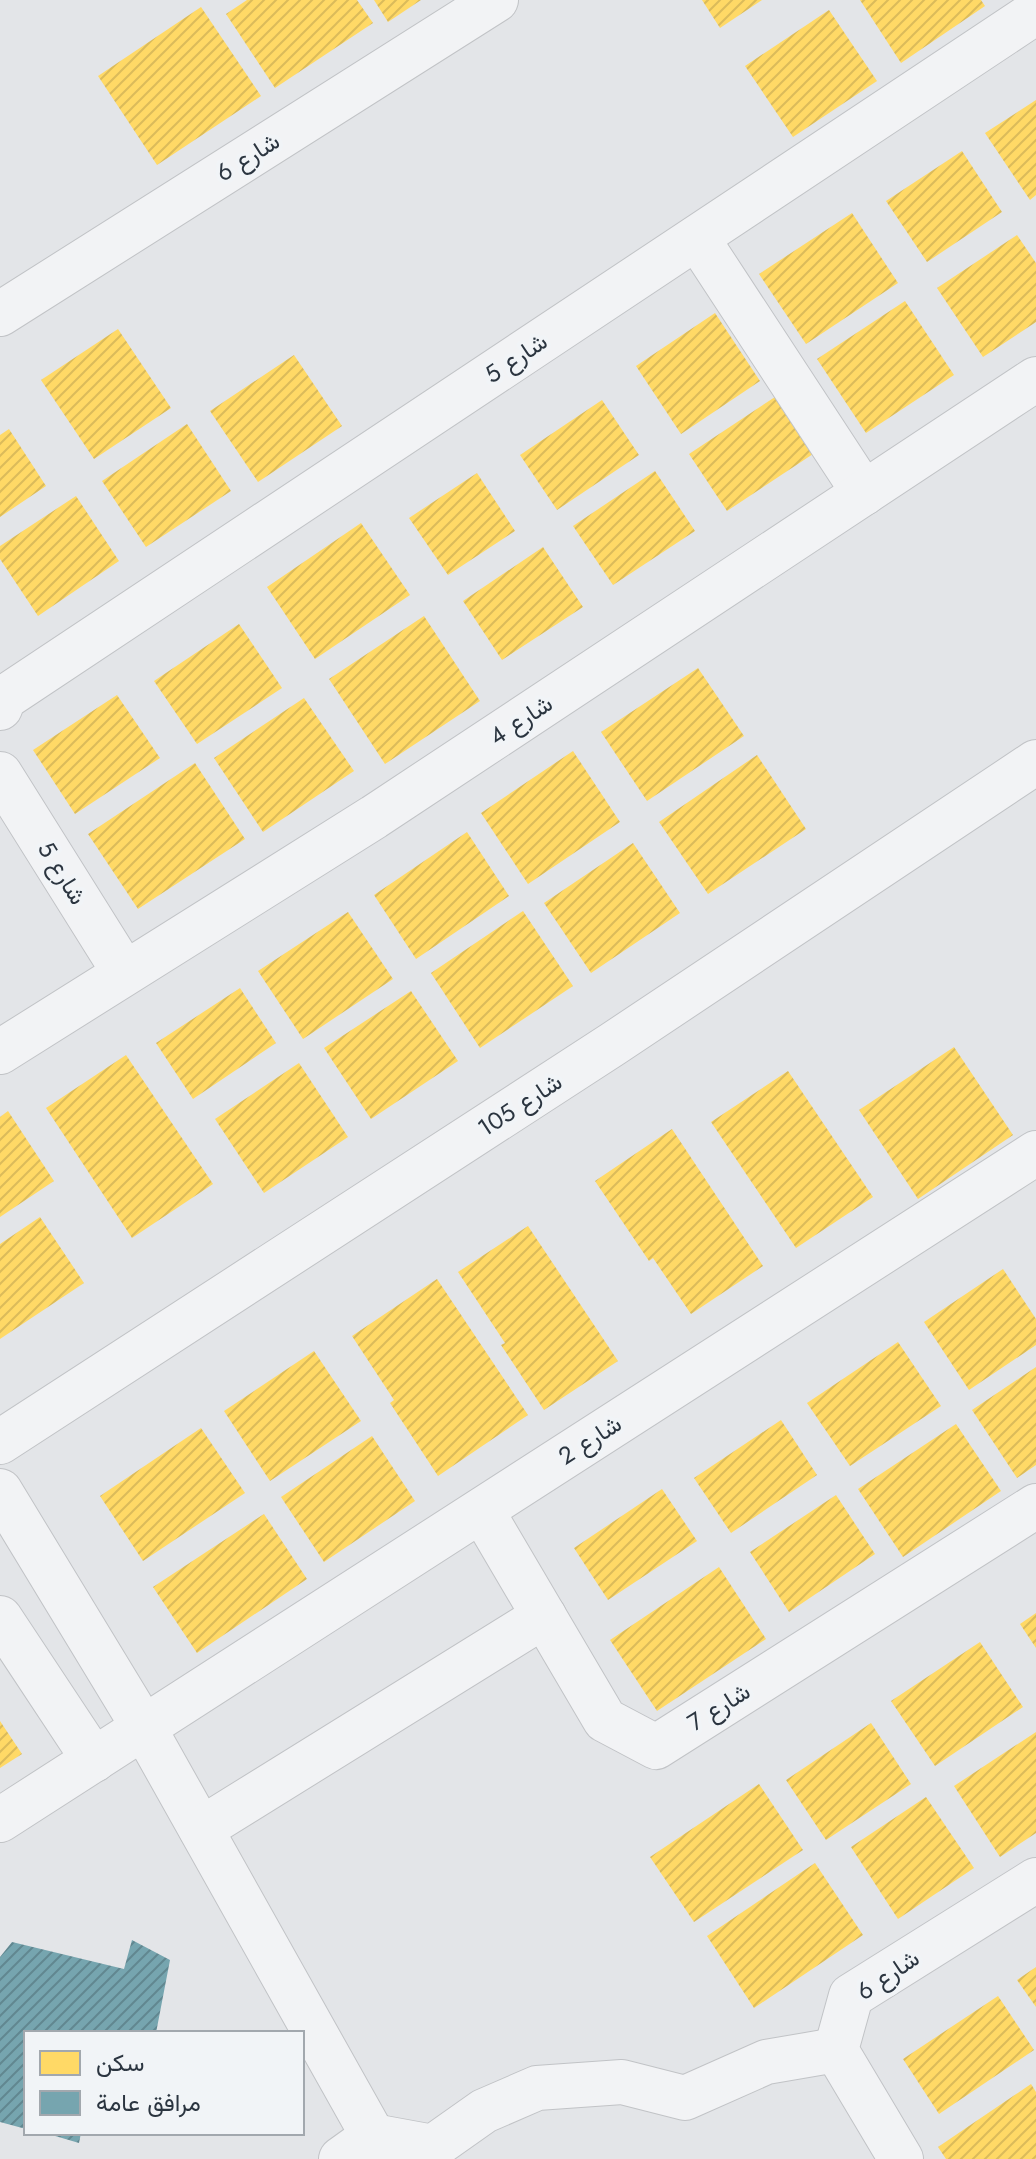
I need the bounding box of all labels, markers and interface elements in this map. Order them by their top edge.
street label: شارع 6 [209,123,286,190]
street label: شارع 5 [477,324,554,391]
street label: شارع 4 [482,686,559,753]
street label: شارع 5 [29,834,96,911]
street label: شارع 105 [471,1064,569,1145]
street label: شارع 2 [551,1406,628,1473]
street label: شارع 7 [681,1674,757,1739]
street label: شارع 6 [849,1941,926,2008]
legend [24,2031,304,2135]
text: سكن [96,2045,145,2080]
text: مرافق عامة [96,2085,201,2120]

